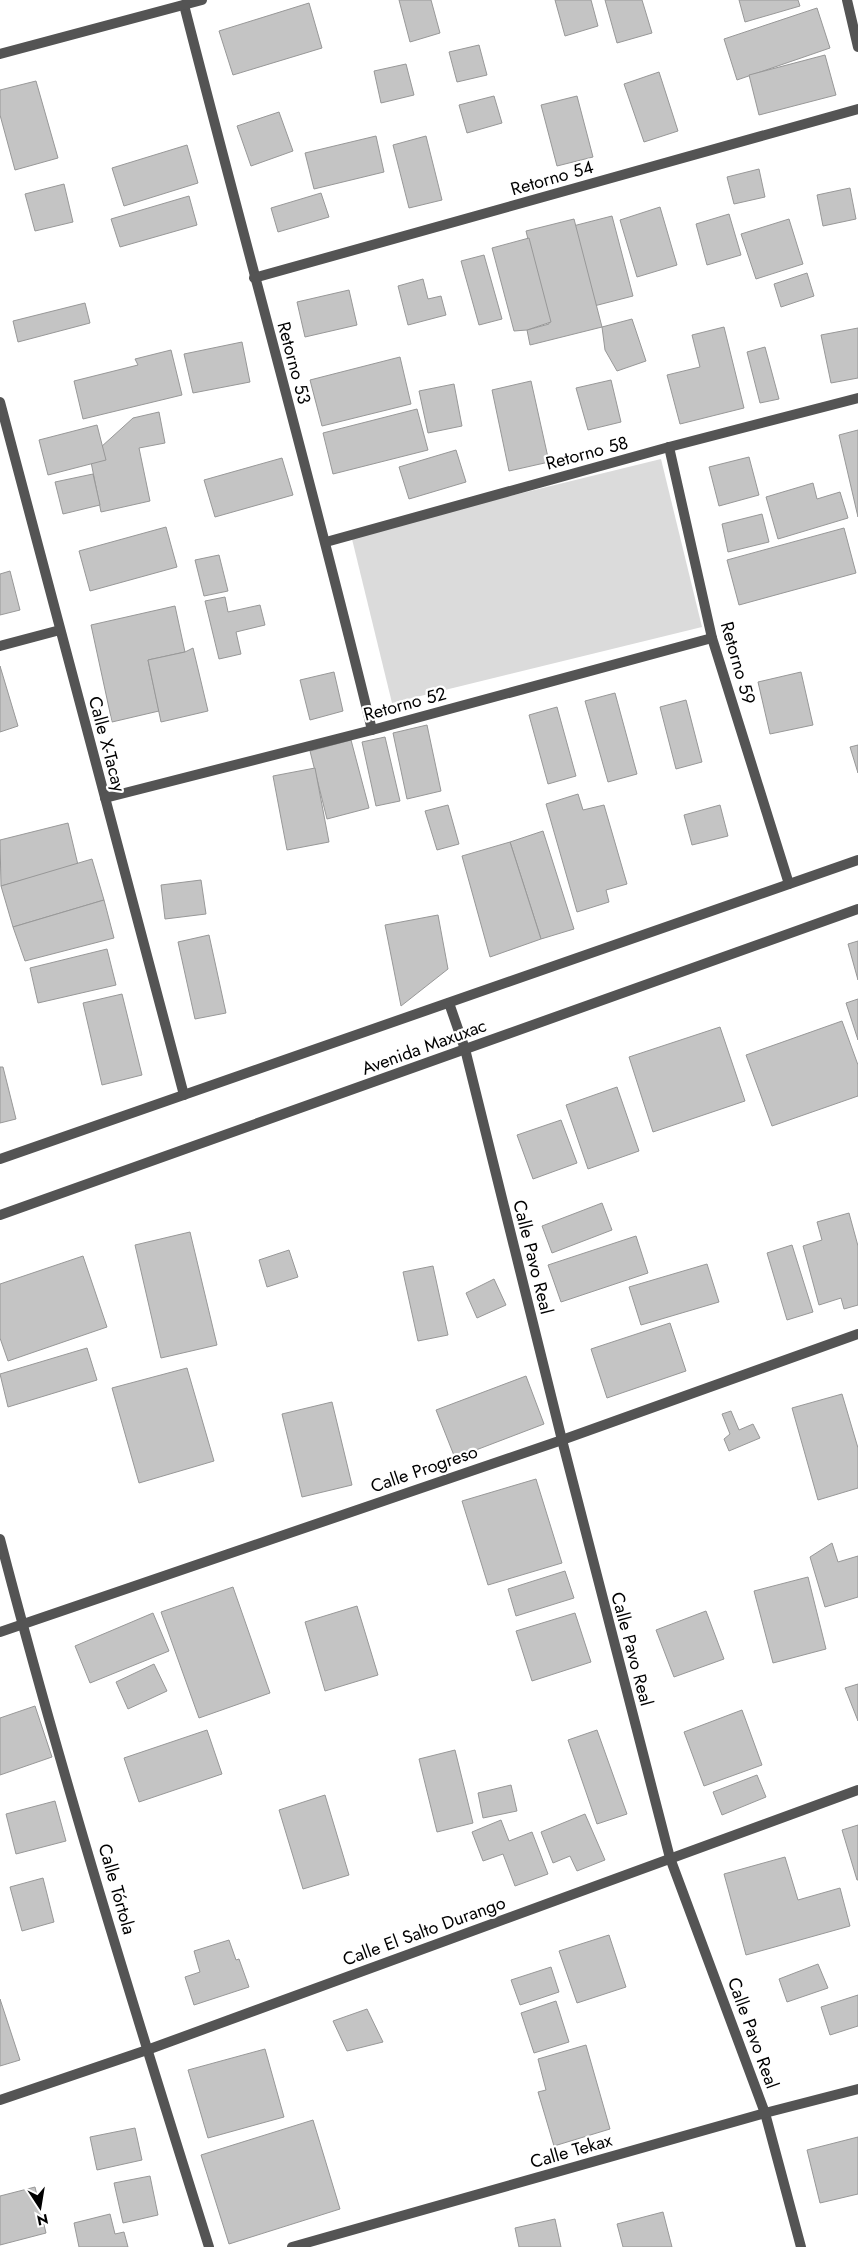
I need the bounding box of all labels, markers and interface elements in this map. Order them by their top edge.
street label: Retorno 54 [508,154,596,202]
street label: Retorno 53 [271,319,318,407]
street label: Retorno 58 [543,430,631,476]
street label: Retorno 59 [714,619,762,707]
street label: Retorno 52 [361,680,449,728]
street label: Calle X-Tacay [82,693,132,795]
street label: Avenida Maxuxac [358,1012,490,1082]
street label: Calle Pavo Real [506,1197,560,1317]
street label: Calle Progreso [367,1438,481,1499]
street label: Calle Pavo Real [604,1589,660,1709]
street label: Calle Tórtola [92,1840,142,1938]
street label: Calle El Salto Durango [339,1889,509,1973]
street label: Calle Pavo Real [721,1974,785,2092]
street label: Calle Tekax [527,2127,615,2175]
north arrow [15,2182,65,2232]
text: N [35,2209,50,2231]

